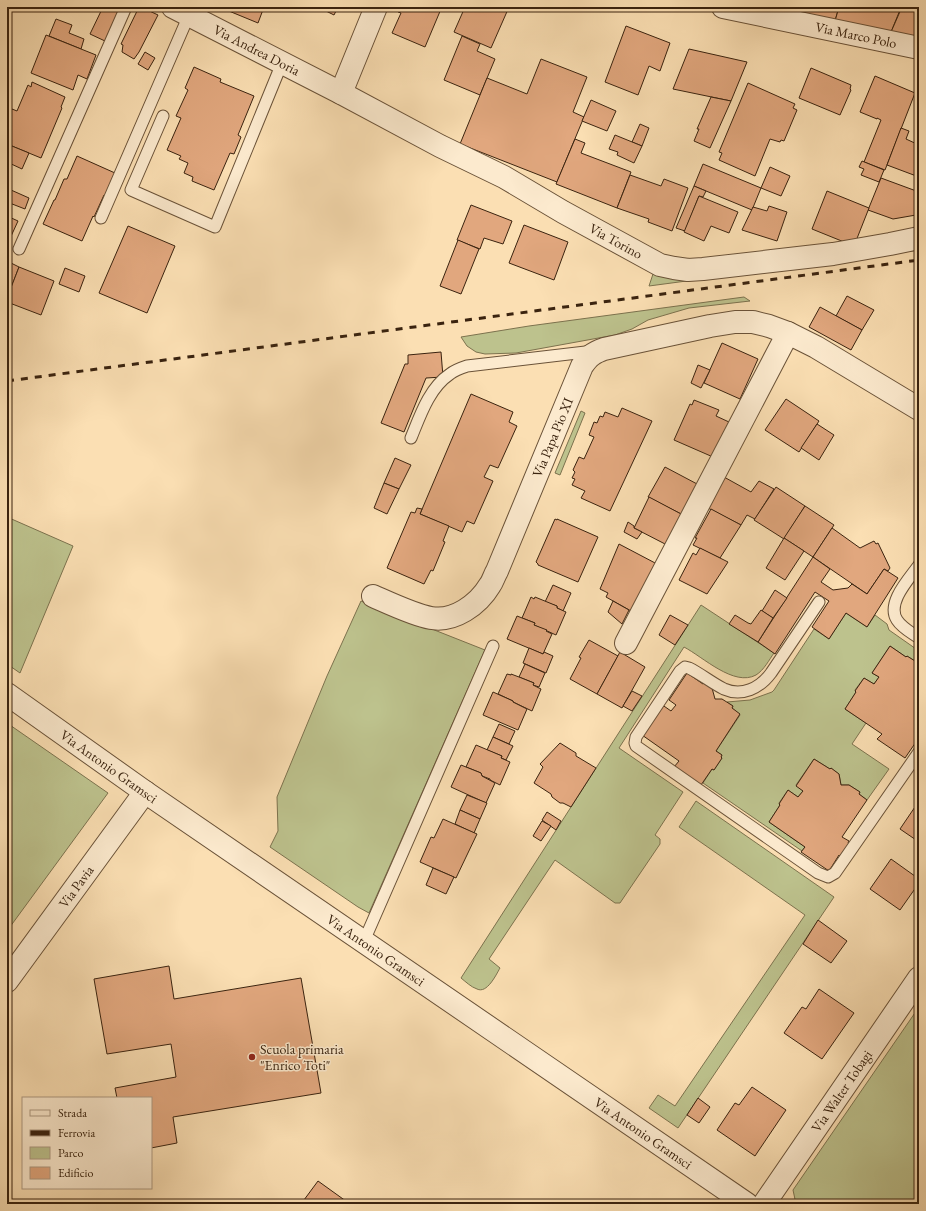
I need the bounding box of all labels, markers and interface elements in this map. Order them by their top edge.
street label: Via Marco Polo [814,18,899,52]
street label: Via Andrea Doria [210,20,303,80]
street label: Via Torino [586,219,646,263]
street label: Via Papa Pio XI [528,395,577,480]
street label: Via Antonio Gramsci [57,726,162,807]
street label: Via Pavia [54,861,98,911]
street label: Via Antonio Gramsci [323,910,429,990]
place label: Scuola primaria "Enrico Toti" [260,1040,344,1074]
street label: Via Walter Tobagi [807,1046,876,1136]
marker: Scuola primaria "Enrico Toti" [247,1052,257,1062]
street label: Via Antonio Gramsci [591,1093,696,1173]
legend [22,1097,152,1189]
text: Strada [58,1105,87,1121]
text: Ferrovia [58,1125,95,1141]
text: Parco [58,1145,83,1161]
text: Edificio [58,1165,94,1181]

